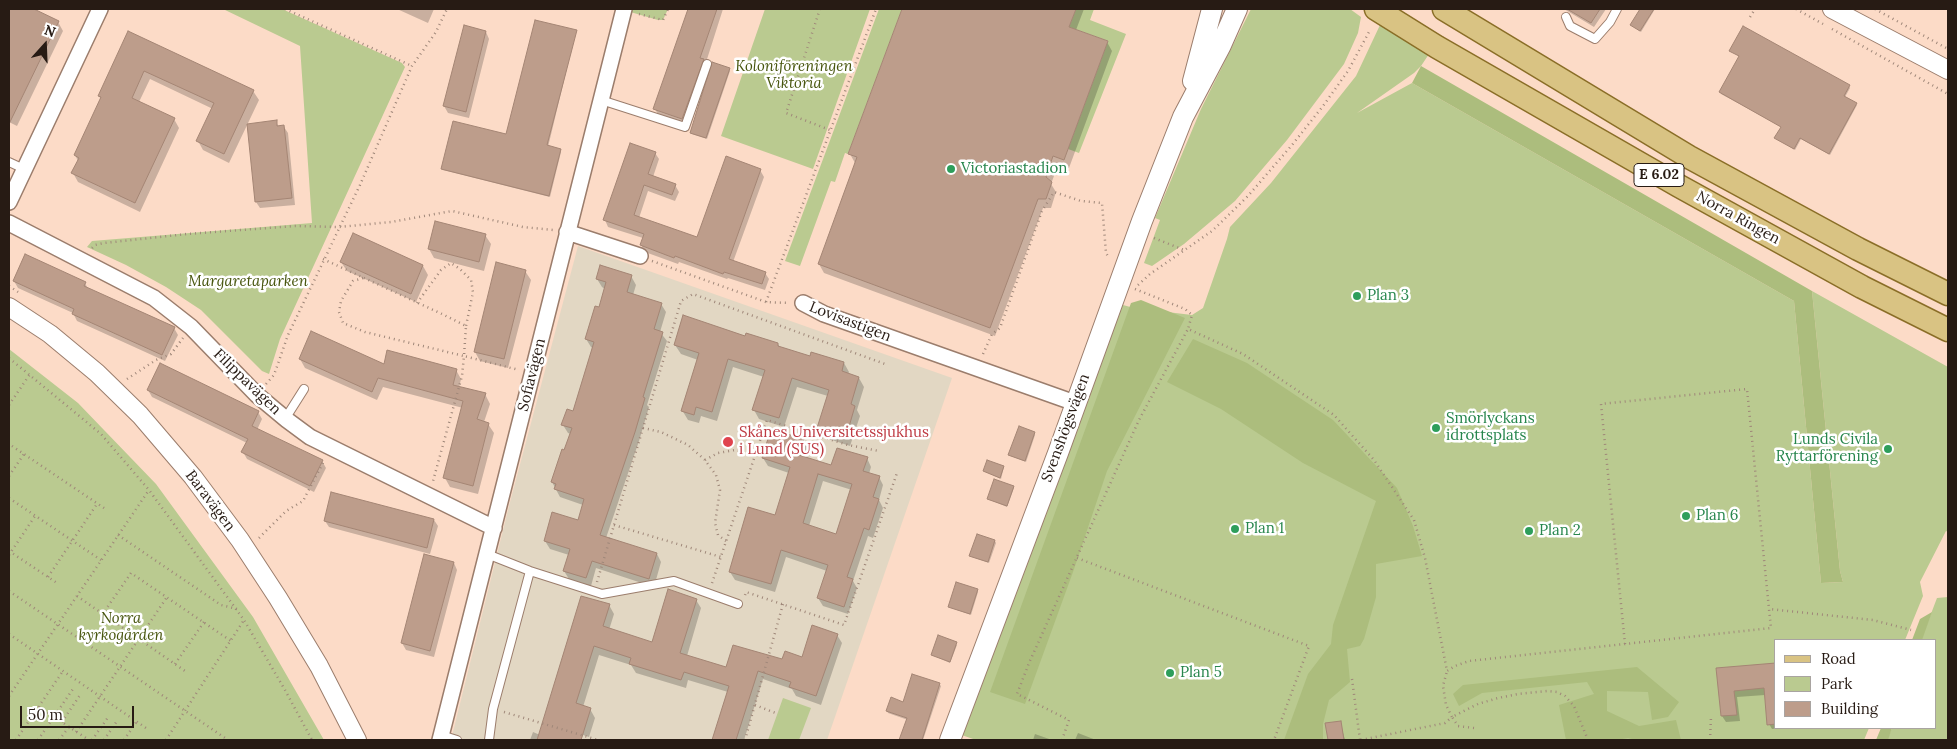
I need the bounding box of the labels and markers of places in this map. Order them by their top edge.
place label: Victoriastadion [961,160,1067,178]
marker: Victoriastadion [945,163,957,175]
place label: Plan 3 [1367,287,1409,305]
marker: Plan 3 [1351,290,1363,302]
place label: Smörlyckans idrottsplats [1446,410,1535,445]
marker: Smörlyckans idrottsplats [1430,422,1442,434]
place label: Skånes Universitetssjukhus i Lund (SUS) [739,424,929,459]
place label: Lunds Civila Ryttarförening [1776,431,1878,466]
marker: Skånes Universitetssjukhus i Lund (SUS) [721,435,735,449]
marker: Lunds Civila Ryttarförening [1882,443,1894,455]
place label: Plan 6 [1696,507,1739,525]
marker: Plan 6 [1680,510,1692,522]
place label: Plan 1 [1245,520,1284,538]
place label: Plan 2 [1539,522,1581,540]
marker: Plan 1 [1229,523,1241,535]
marker: Plan 2 [1523,525,1535,537]
place label: Plan 5 [1180,664,1222,682]
marker: Plan 5 [1164,667,1176,679]

